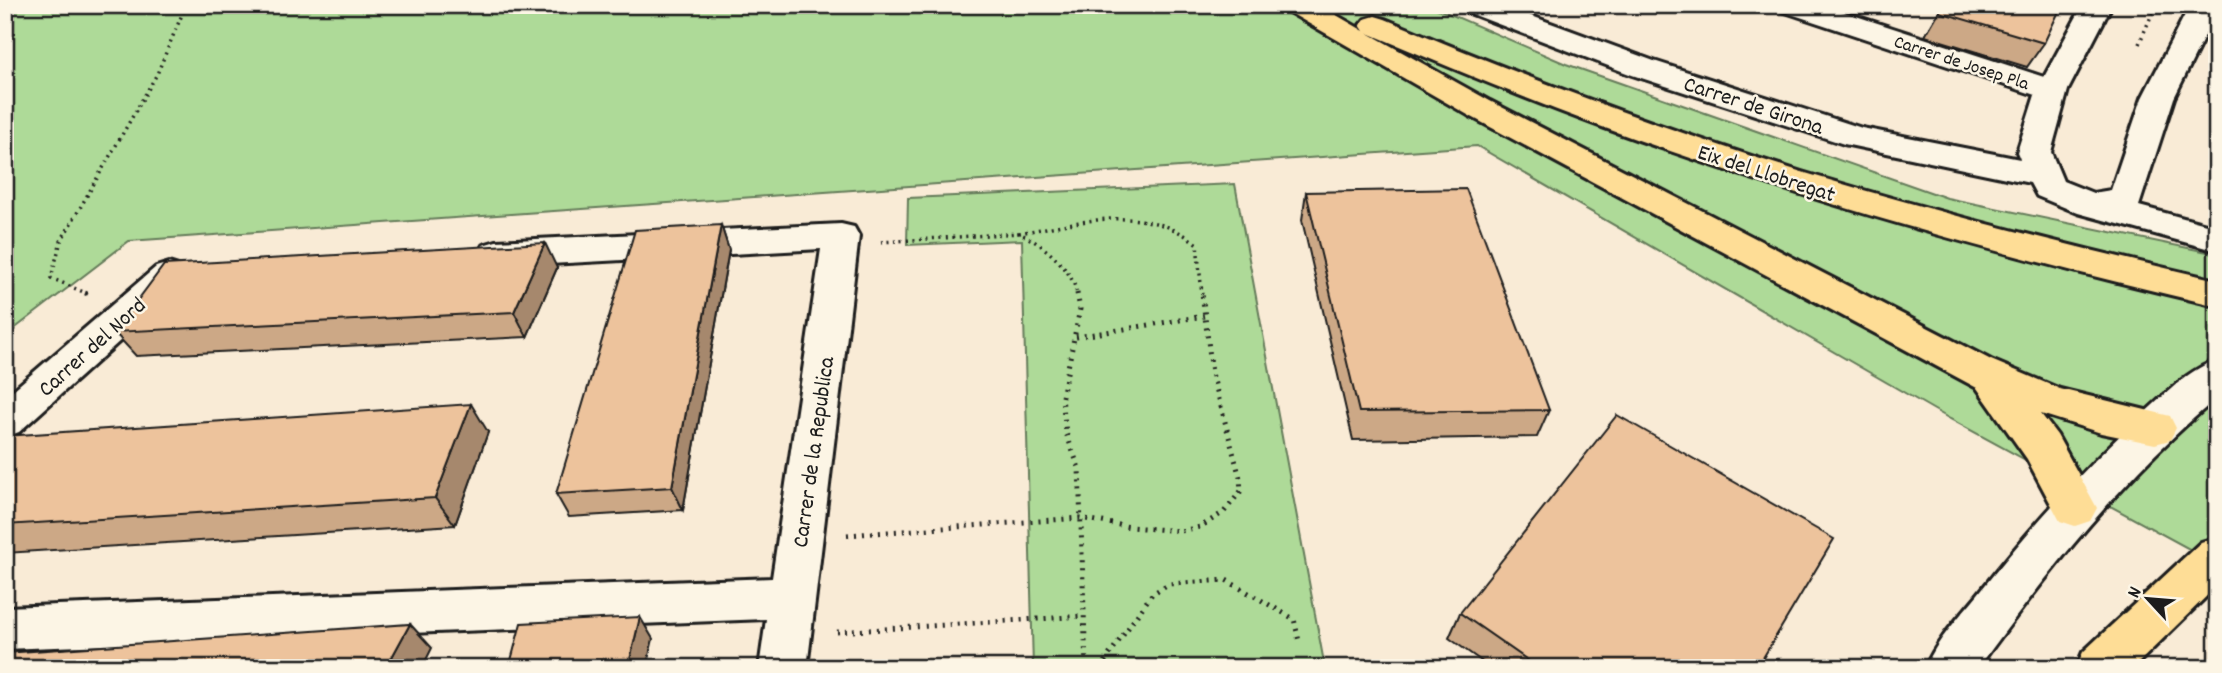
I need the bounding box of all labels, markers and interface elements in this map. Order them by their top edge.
street label: Carrer de Josep Pla [1890,30,2033,99]
street label: Carrer de Girona [1679,69,1828,146]
street label: Eix del Llobregat [1693,138,1839,213]
street label: Carrer del Nord [32,291,155,406]
street label: Carrer de la Republica [786,354,845,550]
north arrow [2114,564,2184,634]
text: N [2122,583,2150,603]

